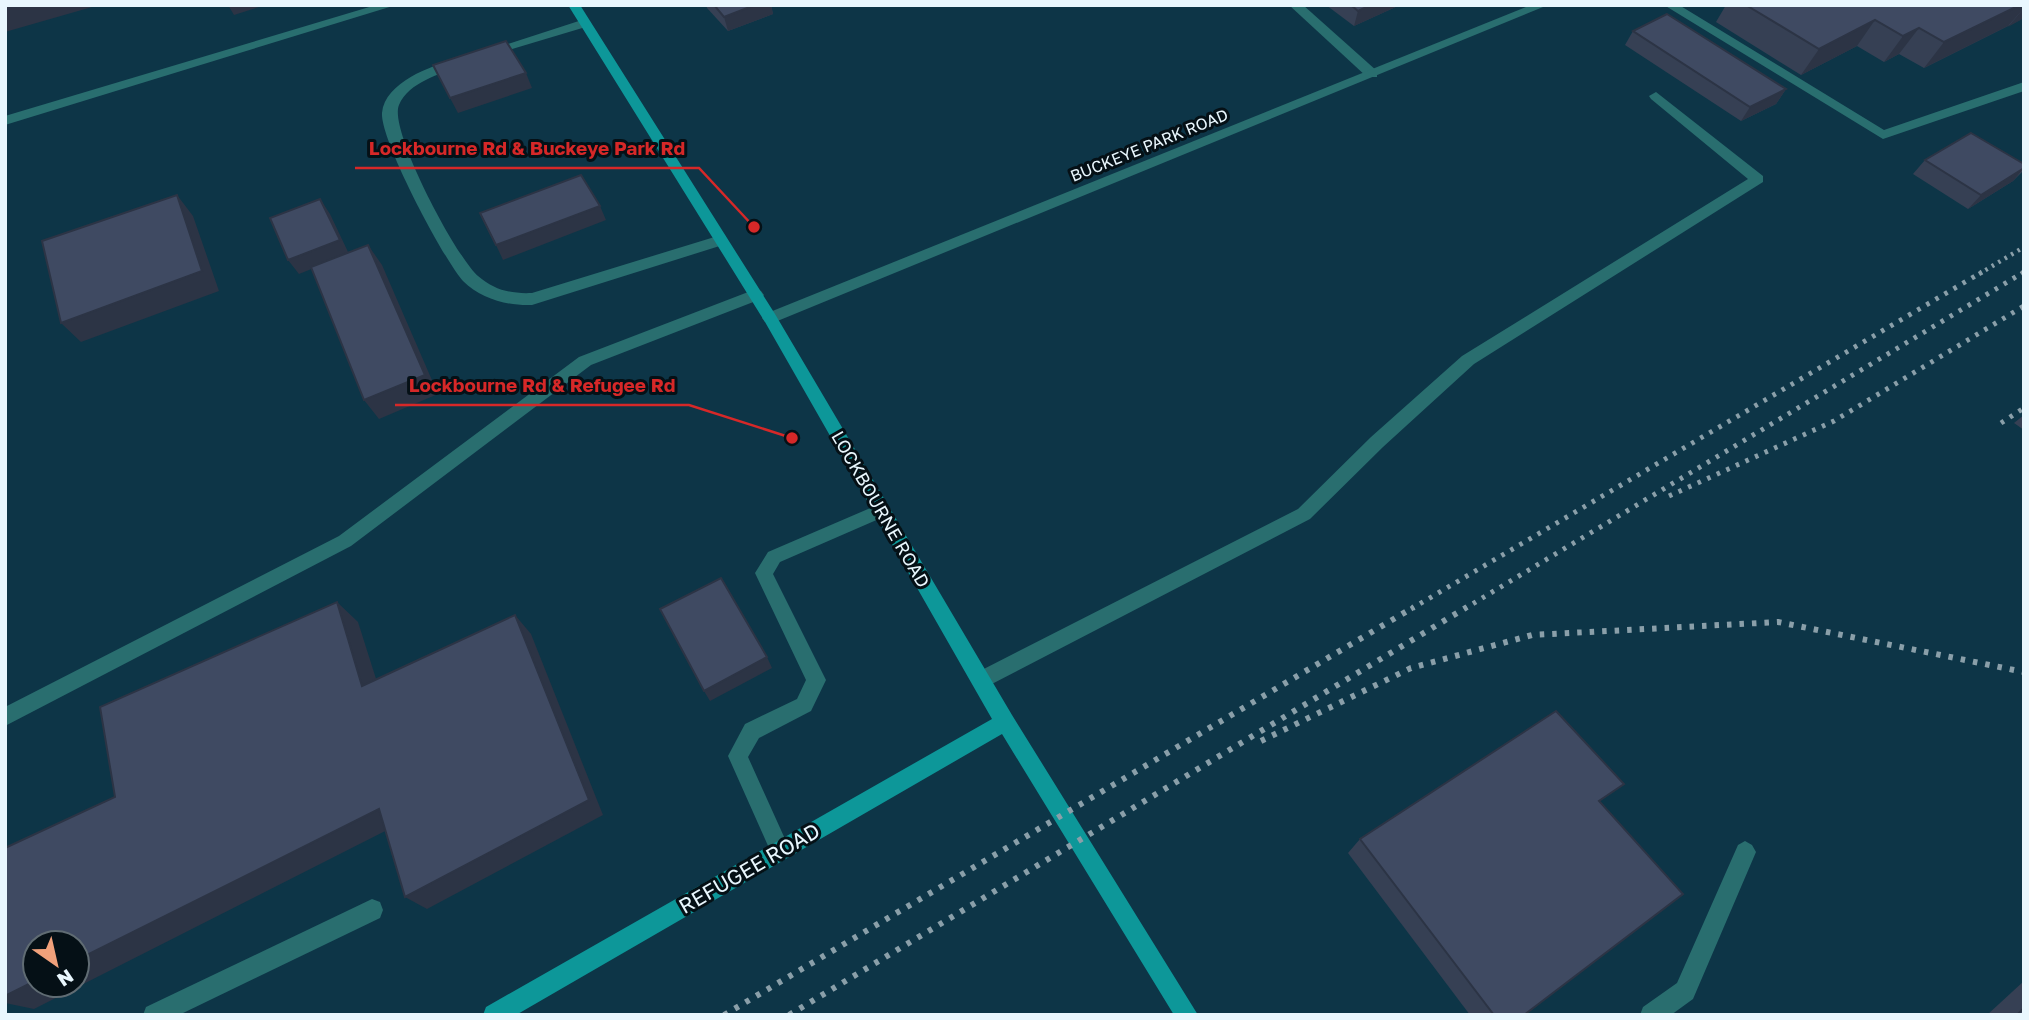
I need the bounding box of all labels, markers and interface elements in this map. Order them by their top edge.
street label: BUCKEYE PARK ROAD [1067,104,1231,186]
callout: Lockbourne Rd & Buckeye Park Rd [355,128,699,168]
text: Lockbourne Rd & Buckeye Park Rd [369,136,685,159]
callout: Lockbourne Rd & Refugee Rd [395,365,689,405]
text: Lockbourne Rd & Refugee Rd [409,373,675,396]
street label: LOCKBOURNE ROAD [827,427,935,591]
street label: REFUGEE ROAD [674,817,824,919]
north arrow [21,929,91,999]
text: N [53,965,78,992]

